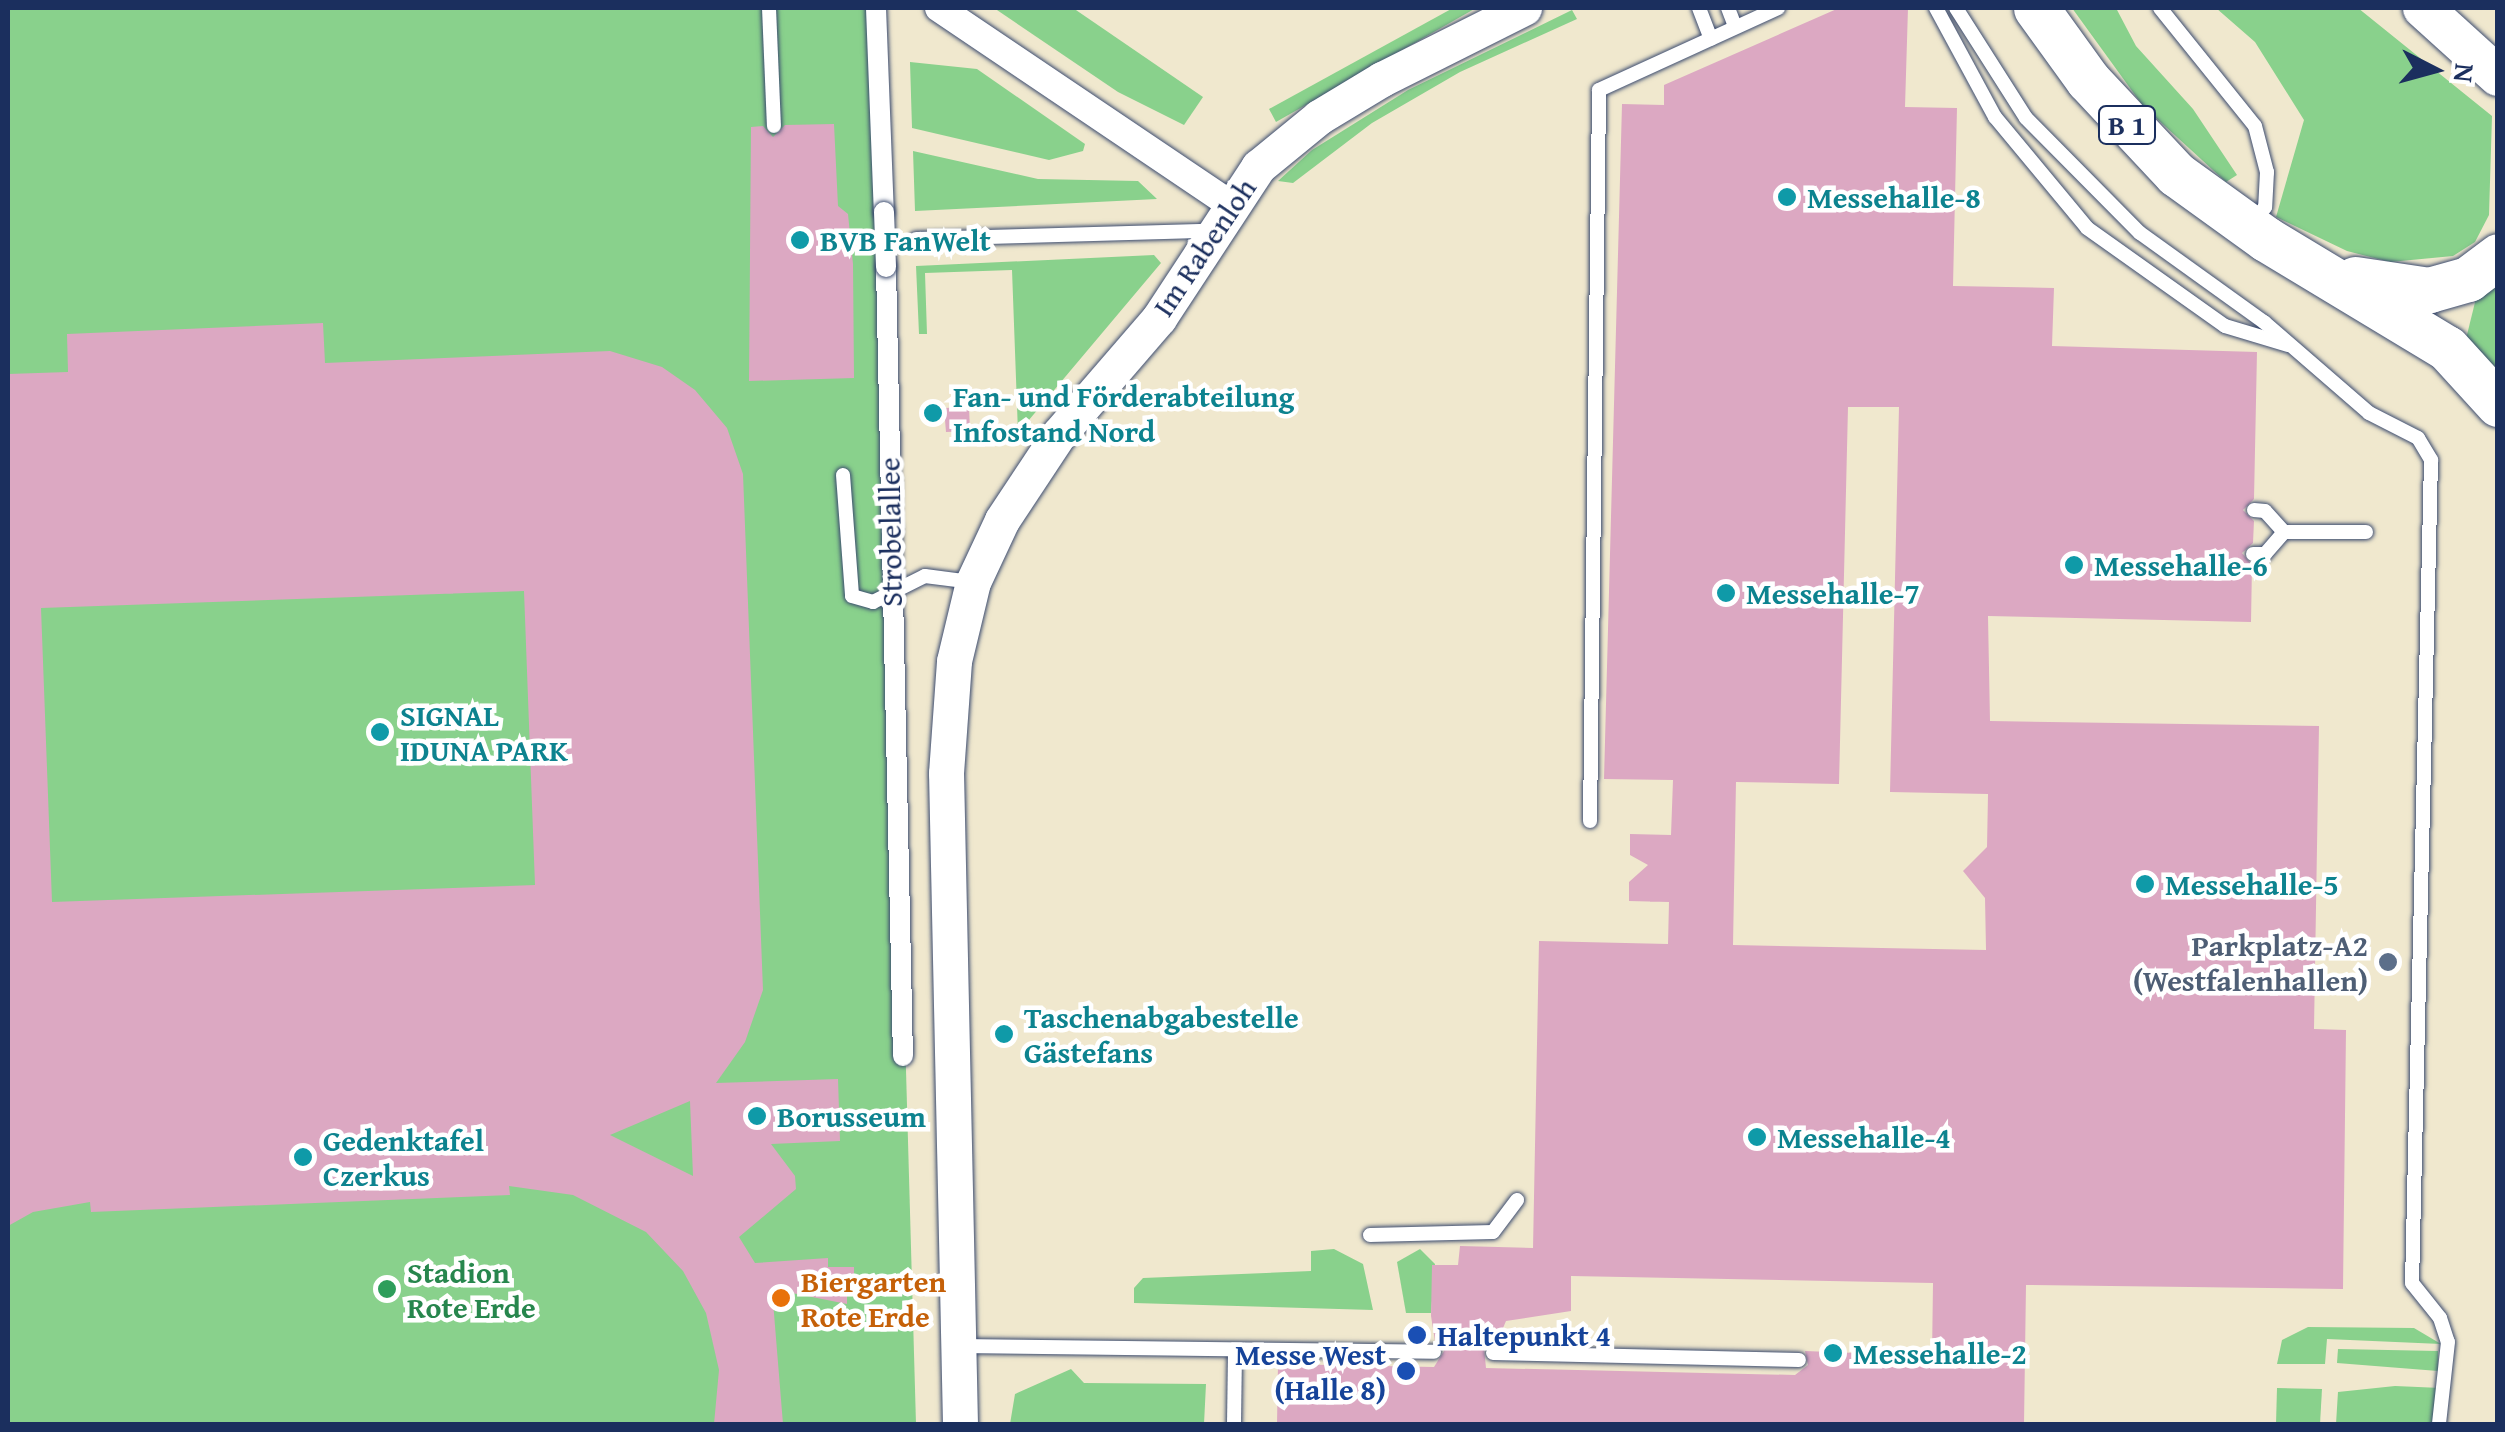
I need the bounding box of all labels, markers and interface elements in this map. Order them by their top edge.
north arrow [2385,20,2485,120]
text: N [2444,62,2487,85]
road number: B 1 [2097,102,2157,148]
street label: Im Rabenloh [1145,171,1263,323]
place label: Messehalle-8 [1807,179,1981,215]
marker: Messehalle-8 [1776,186,1798,208]
place label: BVB FanWelt [820,222,991,258]
marker: BVB FanWelt [789,229,811,251]
place label: Fan- und Förderabteilung Infostand Nord [953,378,1294,448]
marker: Fan- und Förderabteilung Infostand Nord [922,402,944,424]
street label: Strobelallee [871,457,909,607]
place label: Messehalle-6 [2094,547,2268,583]
marker: Messehalle-6 [2063,554,2085,576]
place label: Messehalle-7 [1746,575,1920,611]
marker: Messehalle-7 [1715,582,1737,604]
place label: SIGNAL IDUNA PARK [400,697,568,768]
marker: SIGNAL IDUNA PARK [369,721,391,743]
place label: Messehalle-5 [2165,866,2339,902]
marker: Messehalle-5 [2134,873,2156,895]
place label: Parkplatz-A2 (Westfalenhallen) [2133,927,2368,998]
marker: Parkplatz-A2 (Westfalenhallen) [2377,951,2399,973]
place label: Taschenabgabestelle Gästefans [1024,999,1299,1070]
marker: Taschenabgabestelle Gästefans [993,1023,1015,1045]
place label: Borusseum [777,1098,926,1134]
marker: Borusseum [746,1105,768,1127]
place label: Messehalle-4 [1777,1119,1951,1155]
place label: Gedenktafel Czerkus [323,1122,484,1192]
marker: Messehalle-4 [1746,1126,1768,1148]
marker: Gedenktafel Czerkus [292,1146,314,1168]
place label: Stadion Rote Erde [407,1254,536,1324]
place label: Biergarten Rote Erde [801,1263,946,1334]
marker: Stadion Rote Erde [376,1278,398,1300]
marker: Biergarten Rote Erde [770,1287,792,1309]
place label: Haltepunkt 4 [1437,1317,1611,1353]
marker: Haltepunkt 4 [1406,1324,1428,1346]
place label: Messehalle-2 [1853,1335,2027,1371]
place label: Messe West (Halle 8) [1235,1336,1386,1406]
marker: Messehalle-2 [1822,1342,1844,1364]
marker: Messe West (Halle 8) [1395,1360,1417,1382]

